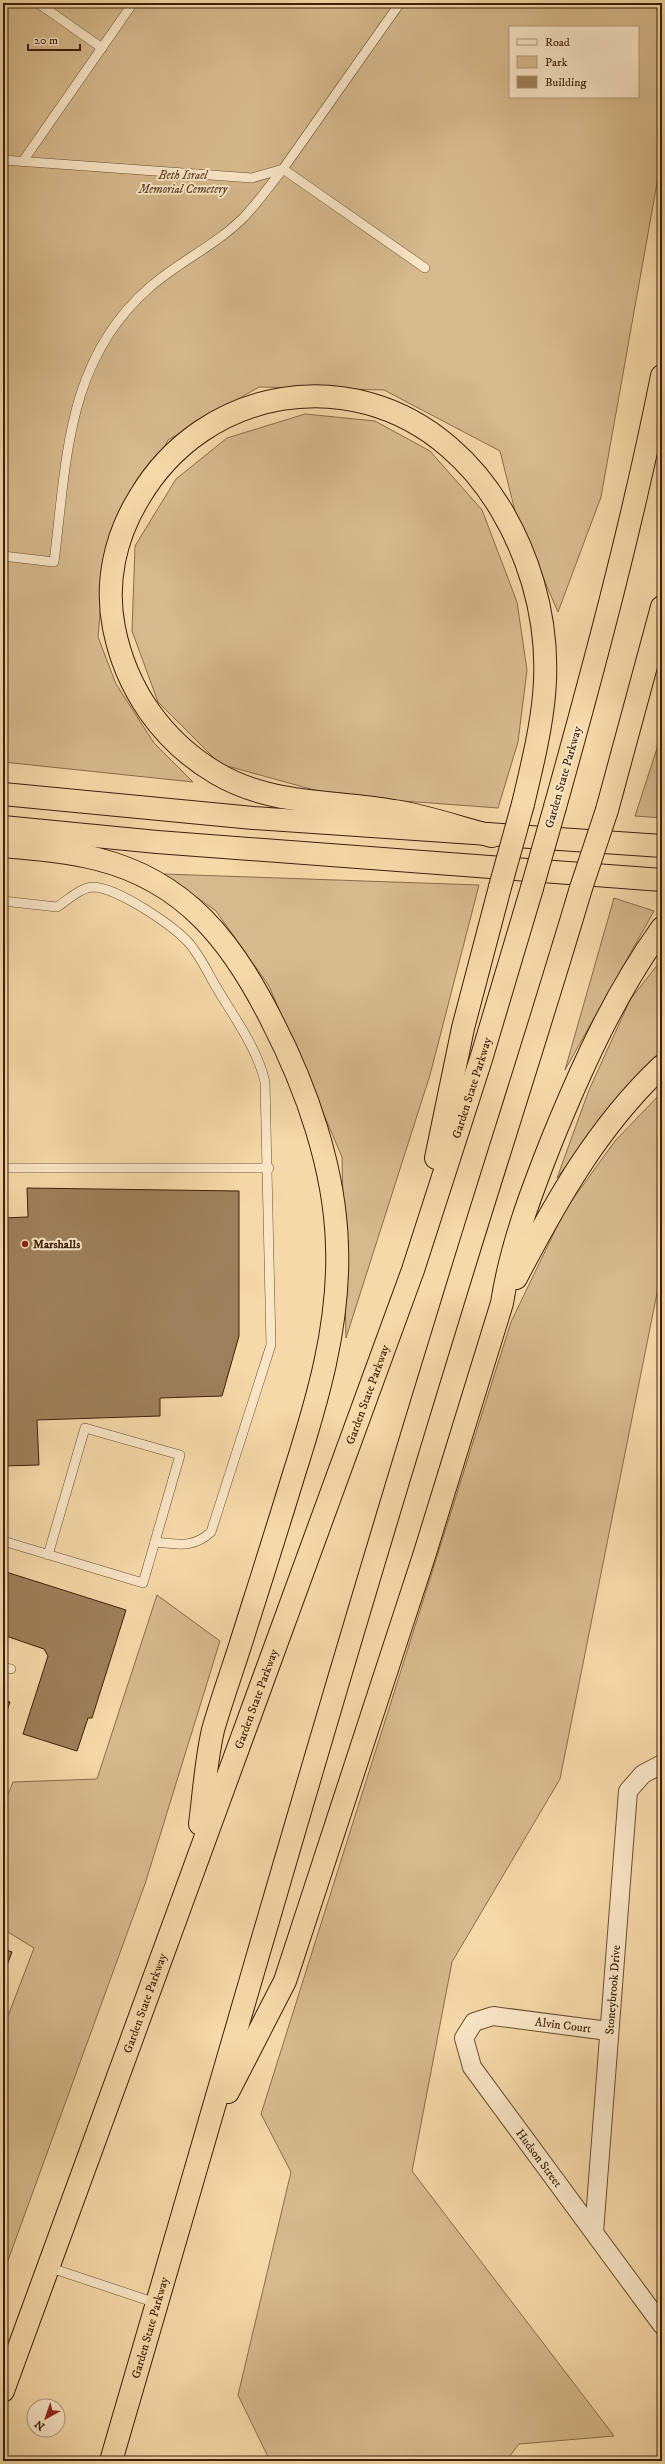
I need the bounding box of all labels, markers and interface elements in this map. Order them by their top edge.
scale bar [28,26,80,52]
legend [509,26,639,98]
text: 20 m [34,33,58,48]
text: Road [545,35,570,50]
text: Park [545,55,567,70]
text: Building [545,75,586,90]
park label: Beth Israel Memorial Cemetery [138,168,229,197]
street label: Garden State Parkway [542,724,585,830]
street label: Garden State Parkway [449,1035,495,1140]
place label: Marshalls [33,1237,80,1252]
marker: Marshalls [20,1239,30,1249]
street label: Garden State Parkway [343,1342,393,1447]
street label: Garden State Parkway [232,1647,282,1751]
street label: Stoneybrook Drive [602,1944,624,2035]
street label: Garden State Parkway [120,1951,171,2055]
street label: Alvin Court [534,2015,592,2036]
street label: Hudson Street [512,2126,565,2191]
street label: Garden State Parkway [128,2275,172,2380]
north arrow [26,2398,66,2438]
text: N [32,2417,48,2433]

